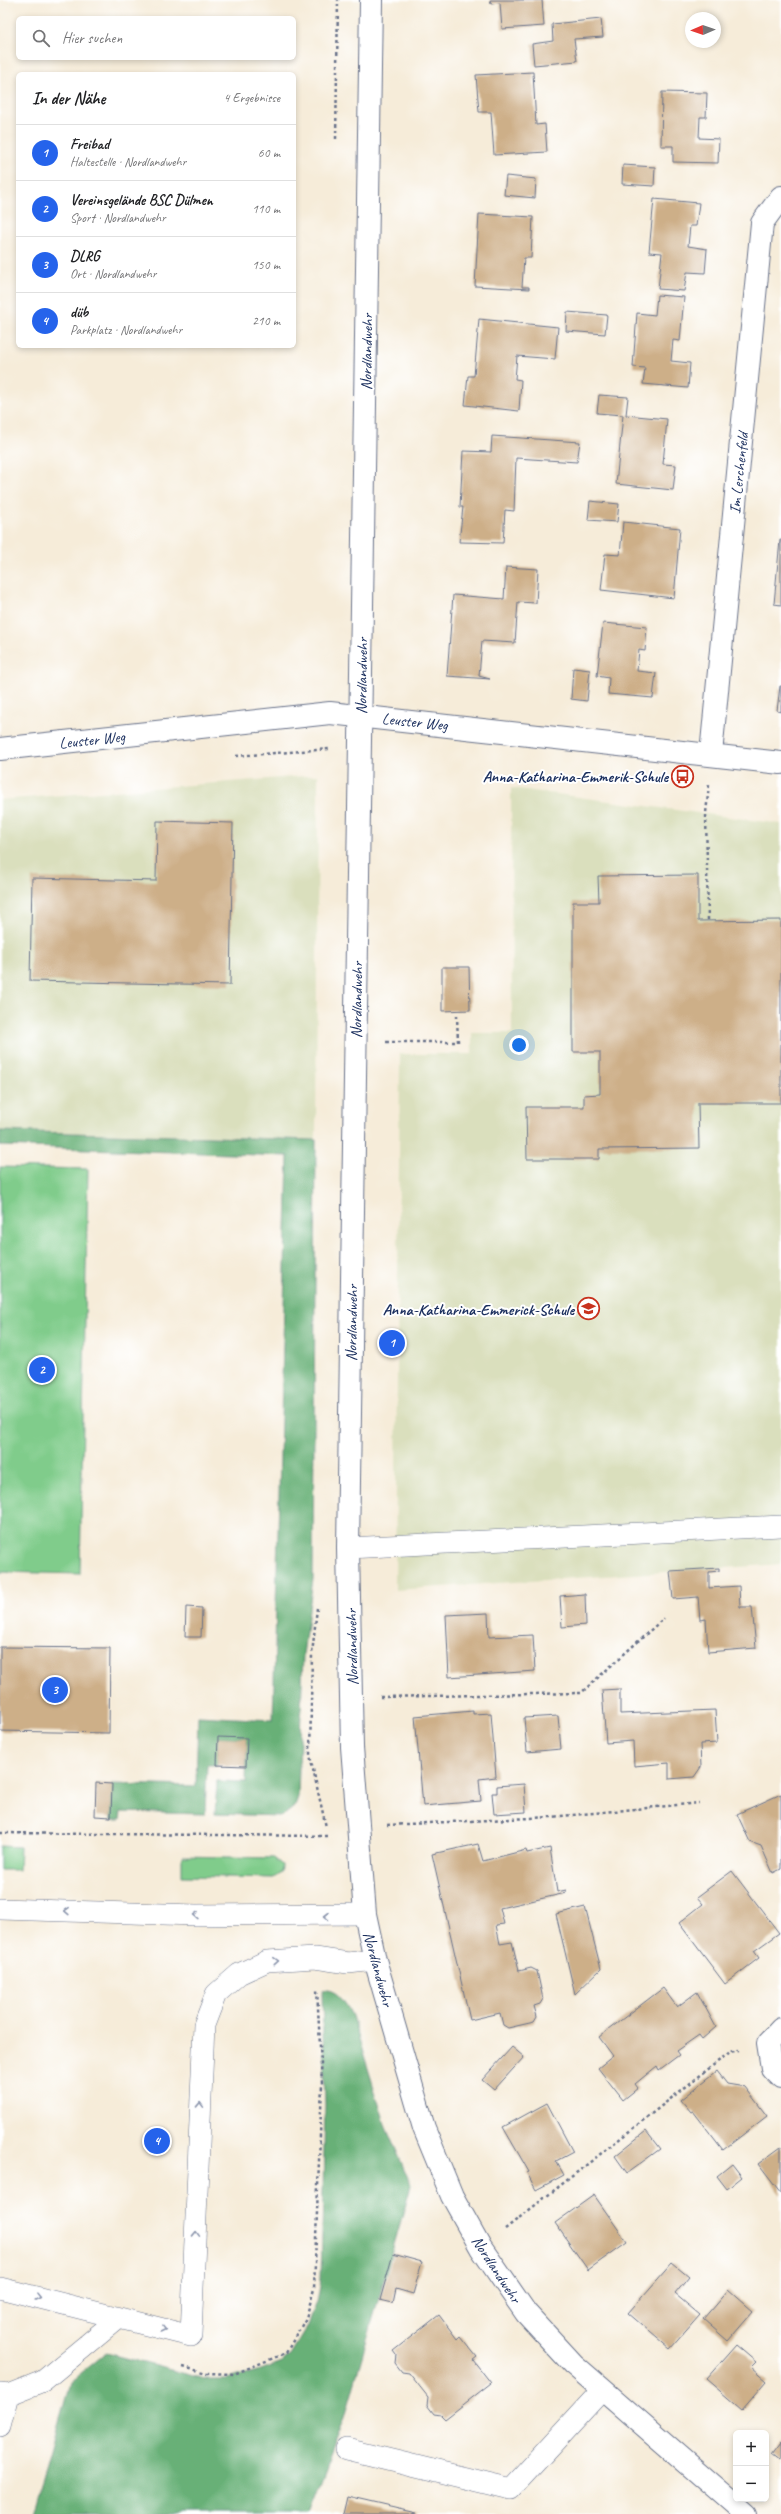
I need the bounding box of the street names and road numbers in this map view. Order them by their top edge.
street label: Nordlandwehr [356,312,378,390]
street label: Im Lerchenfeld [725,429,753,515]
street label: Nordlandwehr [351,636,373,714]
street label: Leuster Weg [381,709,450,736]
street label: Leuster Weg [58,726,127,753]
street label: Nordlandwehr [346,960,368,1038]
street label: Nordlandwehr [341,1283,363,1361]
street label: Nordlandwehr [341,1607,363,1685]
street label: Nordlandwehr [358,1930,398,2010]
street label: Nordlandwehr [467,2232,526,2308]

